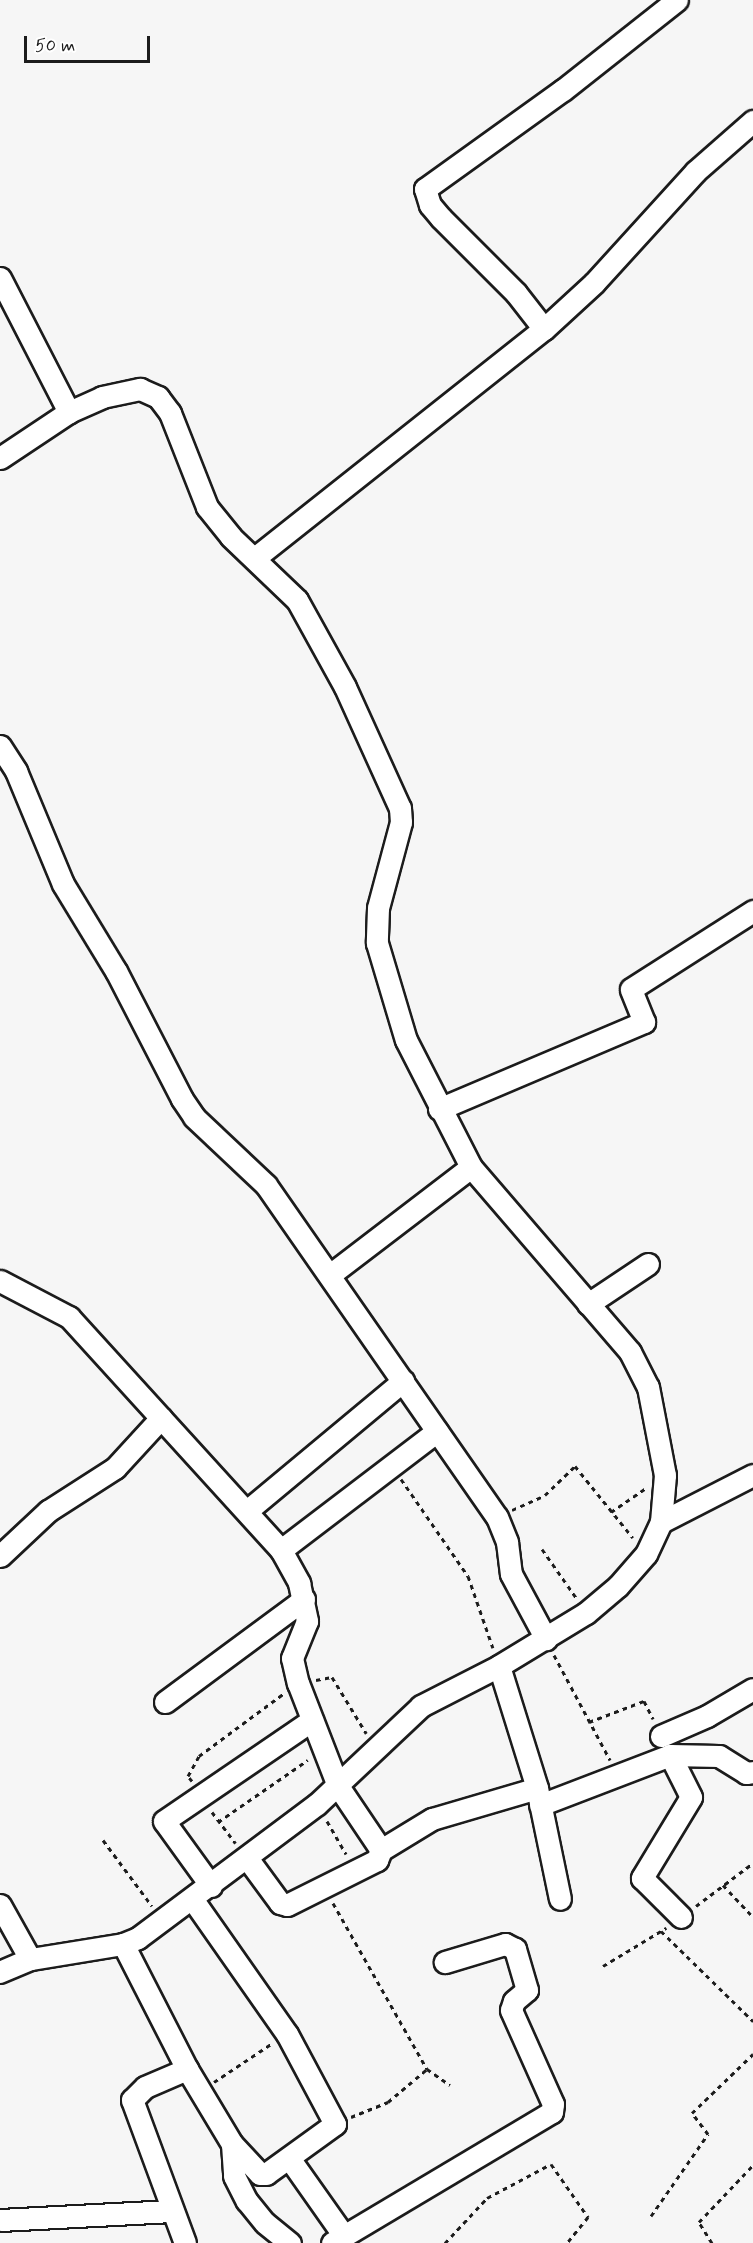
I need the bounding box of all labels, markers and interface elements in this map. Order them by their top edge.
scale bar [27,24,153,62]
text: 50 m [35,34,75,58]

